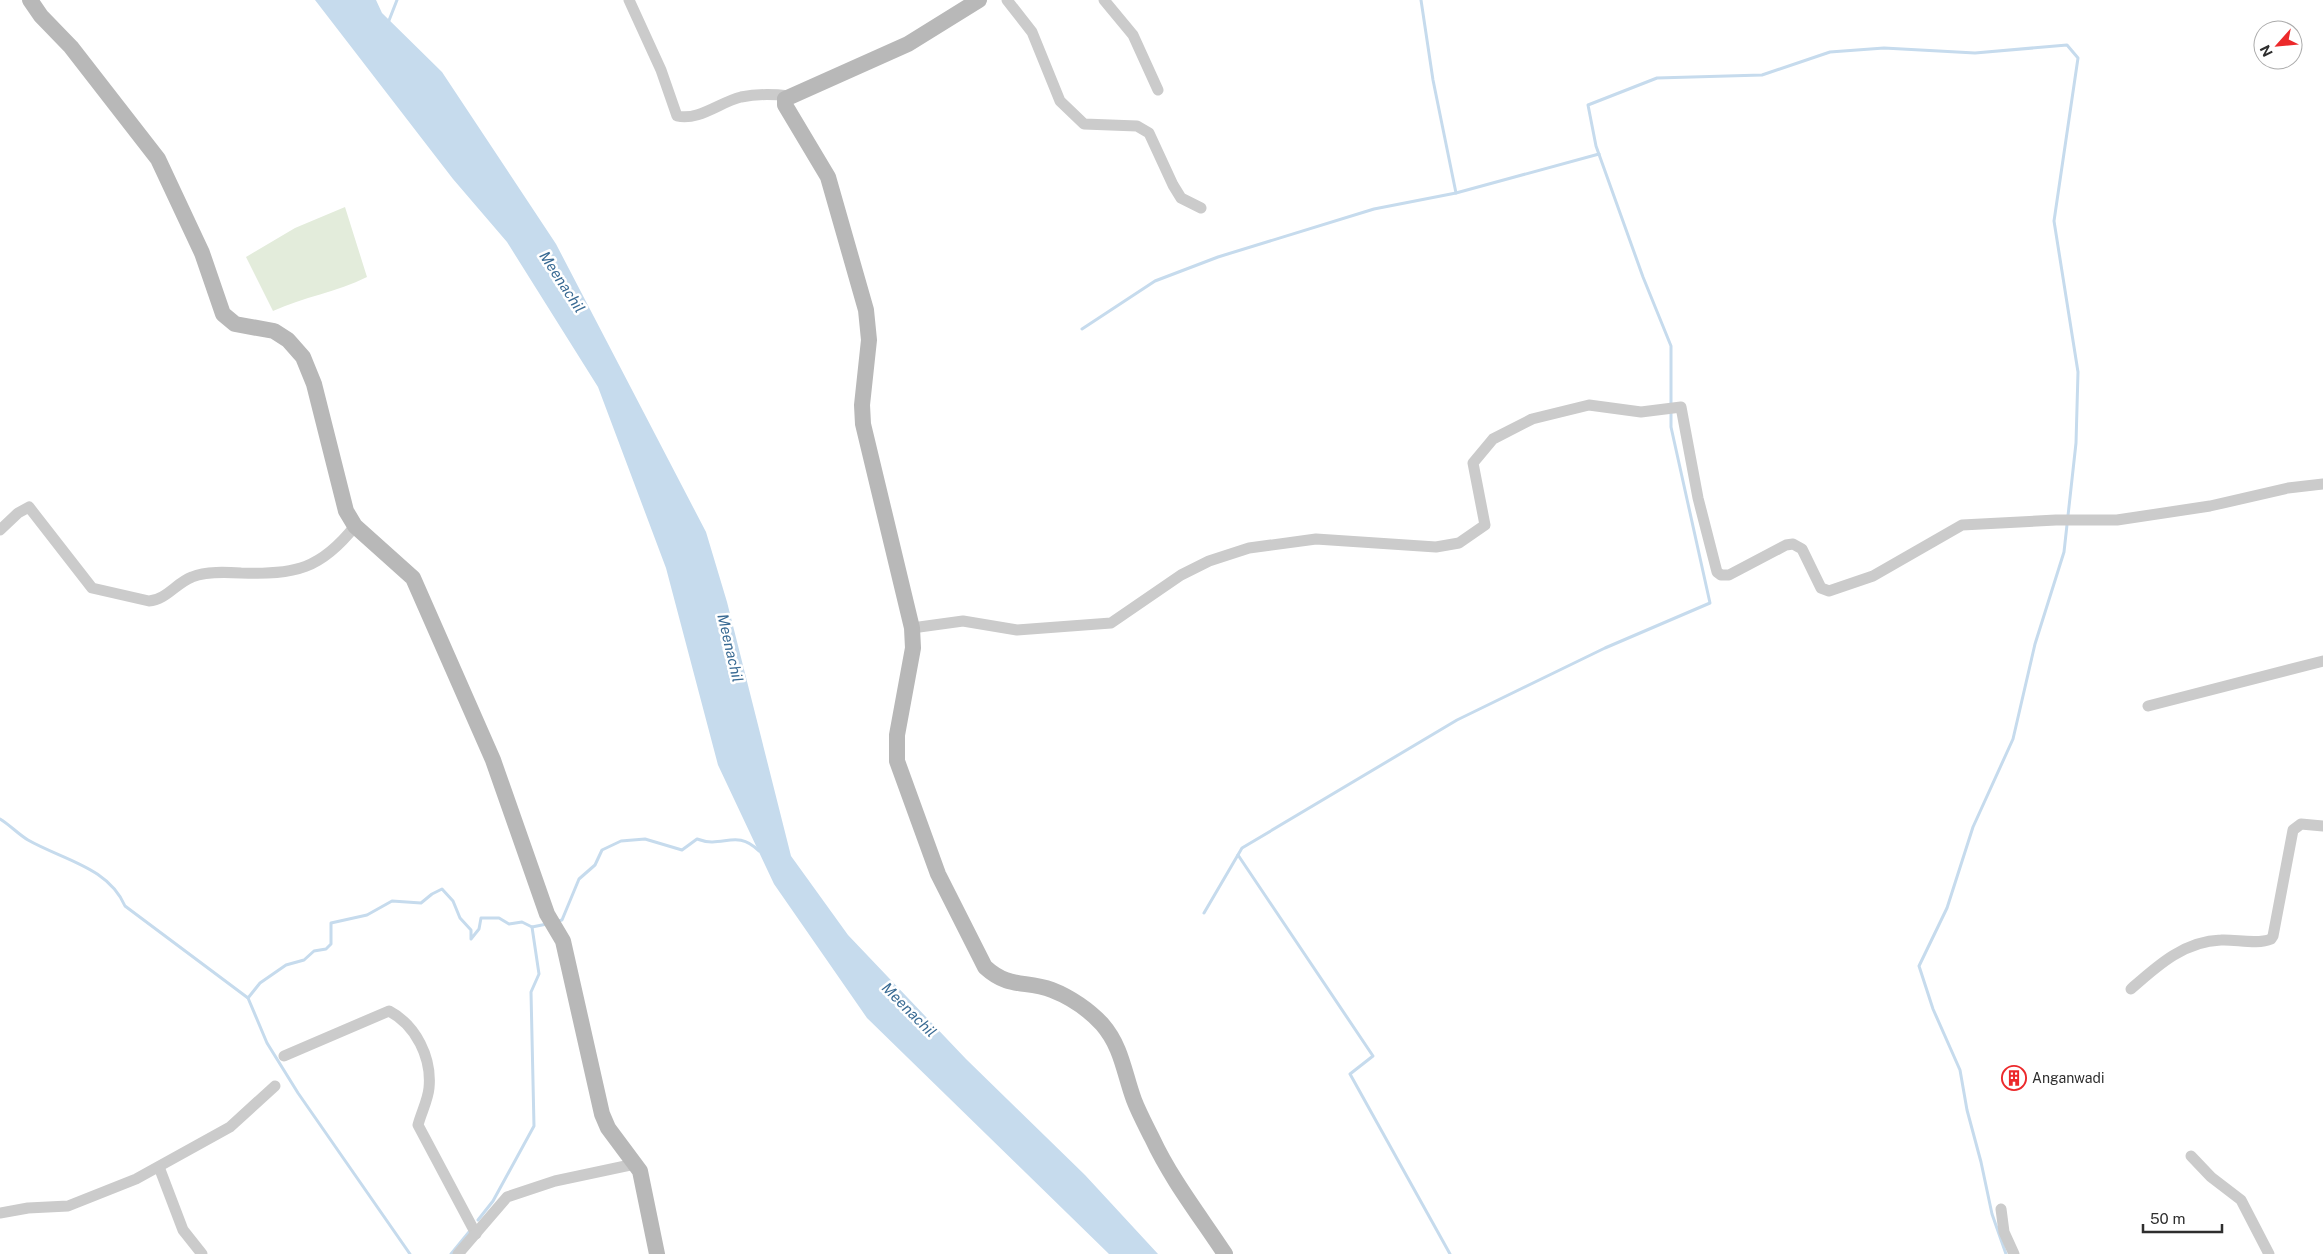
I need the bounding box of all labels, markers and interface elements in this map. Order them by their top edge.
north arrow [2253,20,2303,70]
text: N [2257,42,2276,59]
water label: Meenachil [536,248,589,316]
water label: Meenachil [714,612,747,684]
water label: Meenachil [879,979,940,1040]
building icon: Anganwadi [2001,1065,2027,1091]
place label: Anganwadi [2032,1070,2105,1086]
scale bar [2143,1202,2222,1234]
text: 50 m [2150,1210,2185,1227]

